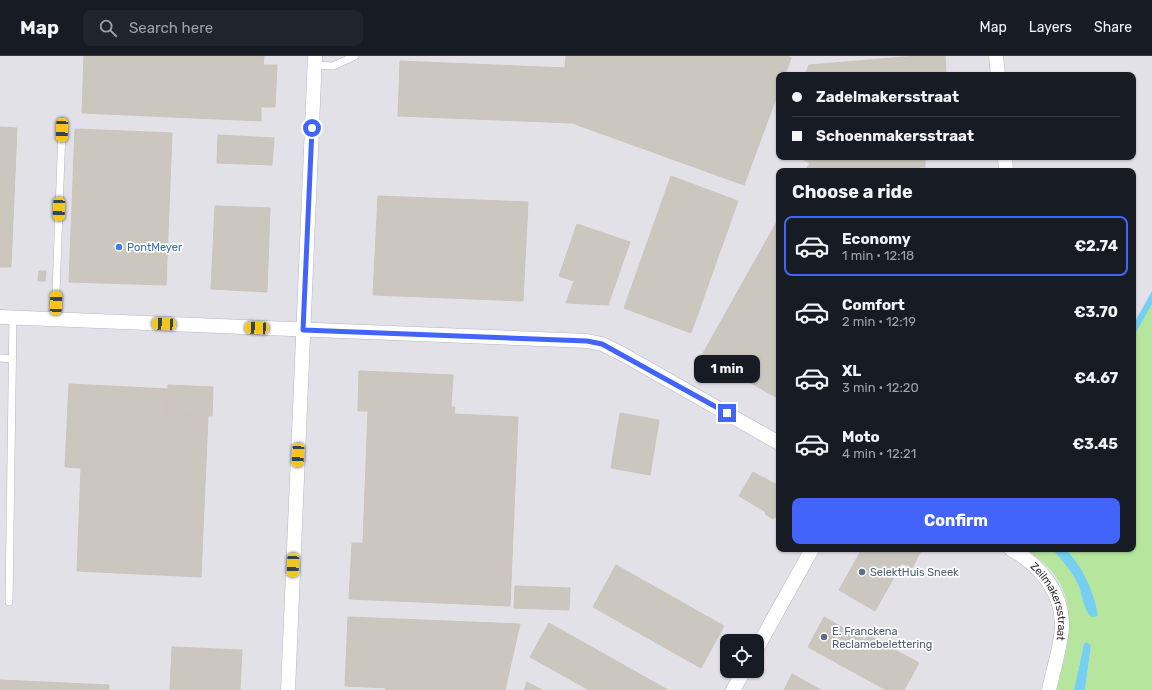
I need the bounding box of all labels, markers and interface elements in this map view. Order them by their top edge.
search box [83,10,363,46]
text: Map [20,16,59,39]
icon: search [97,17,119,39]
text: Search here [129,19,213,37]
text: Map [980,19,1007,36]
text: Layers [1029,19,1072,36]
text: Share [1094,19,1132,36]
text: Zadelmakersstraat [816,88,959,106]
car [56,118,68,142]
route start [303,119,321,137]
text: Schoenmakersstraat [816,127,974,145]
text: Choose a ride [792,181,913,203]
car [53,197,65,221]
icon: car [794,228,830,264]
text: Economy [842,230,911,248]
text: €2.74 [1074,237,1118,255]
place label: PontMeyer [127,241,183,254]
marker: PontMeyer [114,242,124,252]
text: 1 min · 12:18 [842,248,914,263]
car [50,291,62,315]
icon: car [794,294,830,330]
text: Comfort [842,296,905,314]
text: €3.70 [1074,303,1118,321]
text: 2 min · 12:19 [842,314,916,329]
car [152,317,176,331]
car [245,321,269,335]
callout: 1 min [694,355,760,383]
icon: car [794,360,830,396]
text: 1 min [710,361,744,376]
text: XL [842,362,861,380]
text: €4.67 [1074,369,1118,387]
text: 3 min · 12:20 [842,380,919,395]
route end [718,404,736,422]
icon: car [794,426,830,462]
text: Moto [842,428,880,446]
text: €3.45 [1072,435,1118,453]
car [291,443,305,467]
text: 4 min · 12:21 [842,446,916,461]
button: Confirm [792,498,1120,544]
car [287,553,299,577]
street label: Zeilmakersstraat [1028,560,1068,642]
place label: SelektHuis Sneek [870,566,959,579]
marker: SelektHuis Sneek [857,567,867,577]
place label: E. Franckena Reclamebelettering [832,625,932,651]
marker: E. Franckena Reclamebelettering [819,632,829,642]
map controls [720,634,764,678]
button: locate [720,634,764,678]

